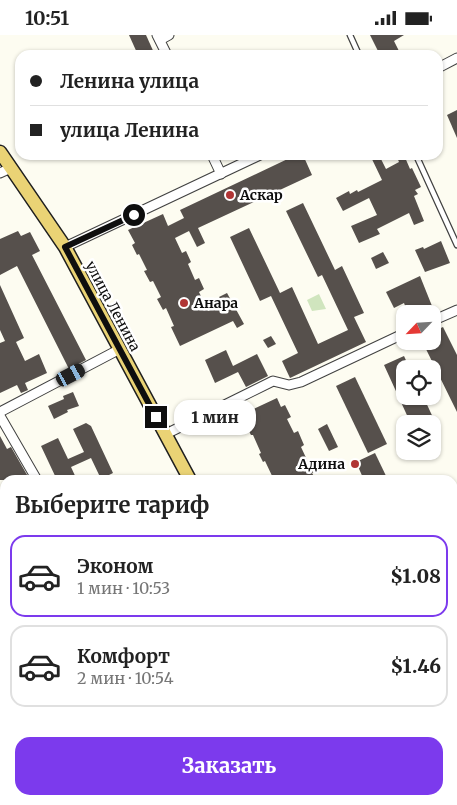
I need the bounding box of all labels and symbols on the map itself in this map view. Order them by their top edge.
place label: Аскар [239,186,283,204]
marker: Аскар [224,189,236,201]
route start [123,204,145,226]
street label: улица Ленина [82,258,145,355]
place label: Анара [193,294,238,312]
marker: Анара [178,297,190,309]
north arrow [396,305,441,350]
car [54,361,87,389]
callout: 1 мин [174,399,256,435]
route end [145,406,167,428]
place label: Адина [297,455,345,473]
marker: Адина [349,458,361,470]

